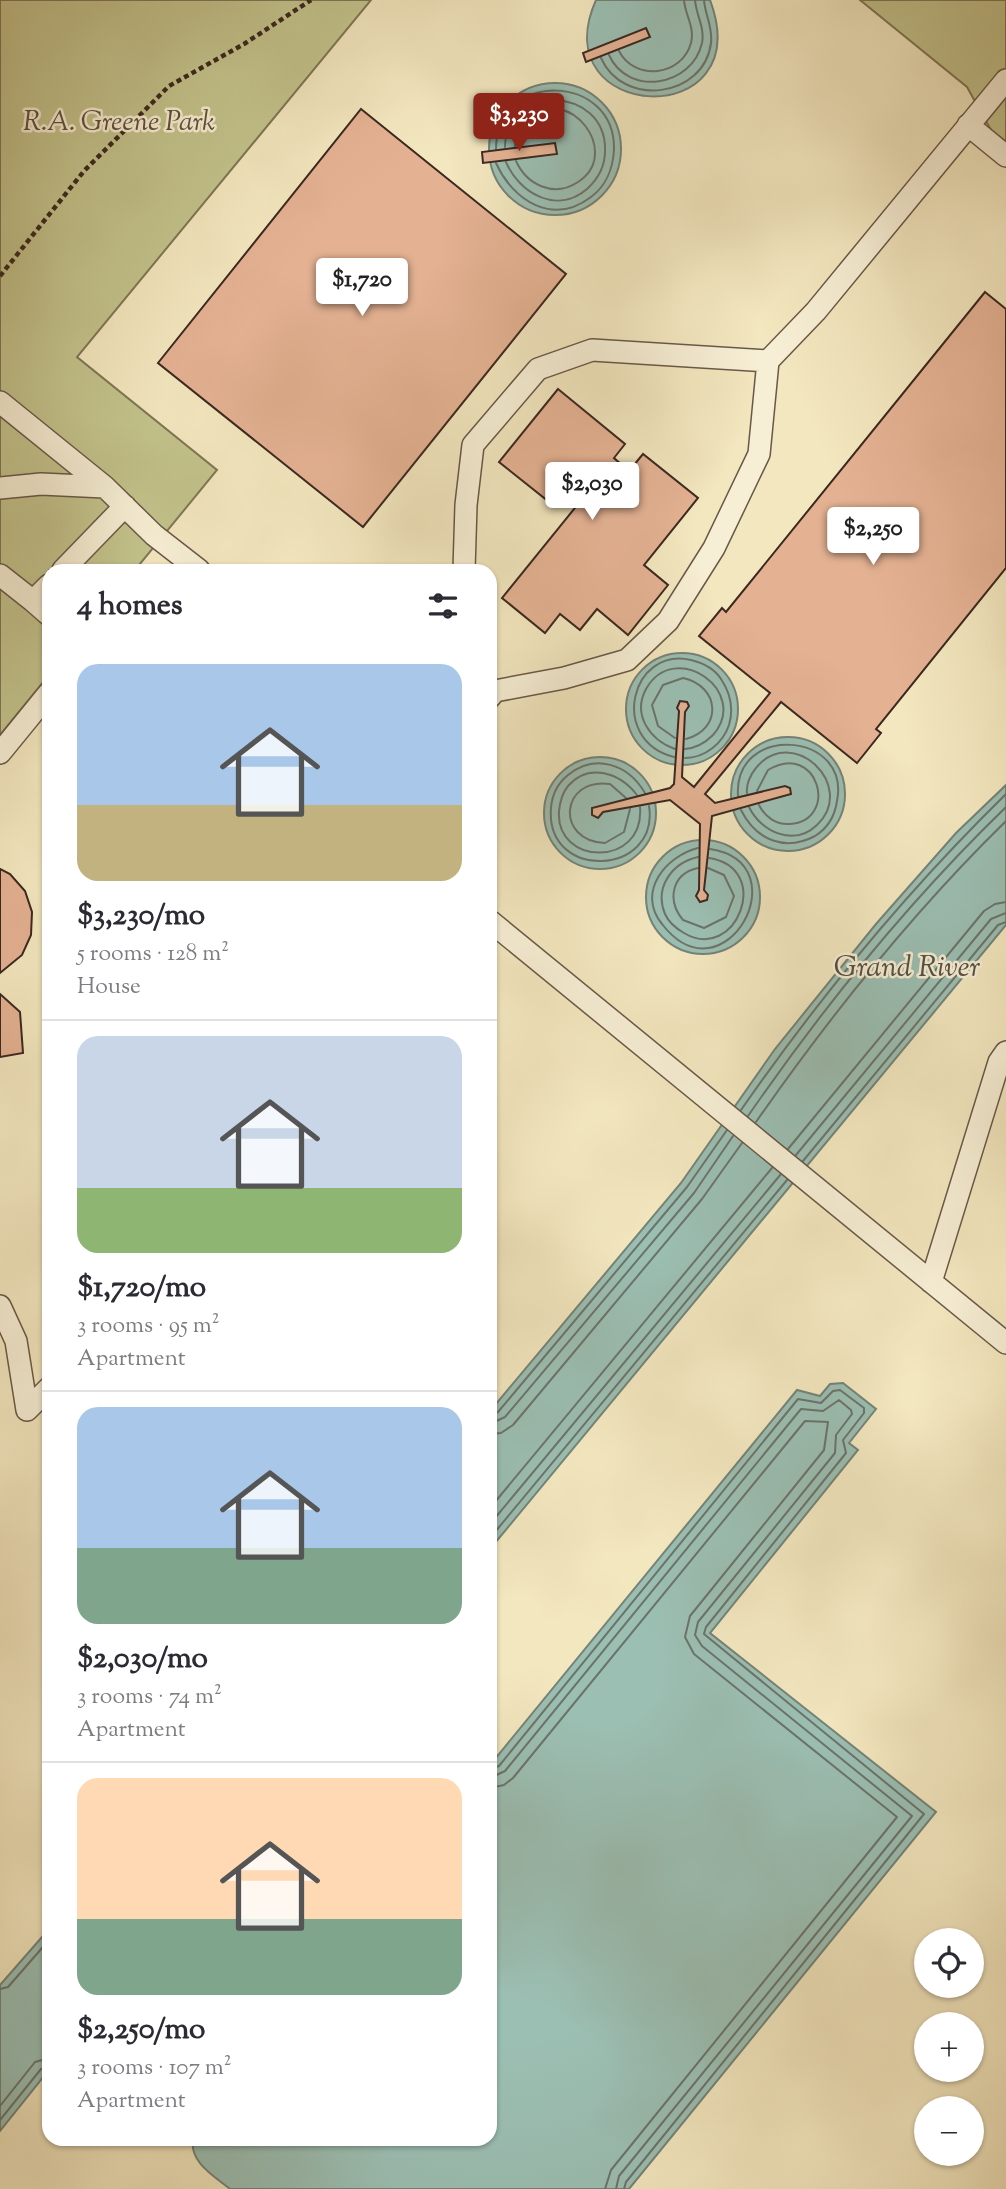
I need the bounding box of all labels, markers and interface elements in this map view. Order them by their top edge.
pin: $3,230 [462,94,576,153]
text: $3,230 [489,99,549,132]
park label: R.A. Greene Park [23,103,215,143]
pin: $1,720 [305,258,419,318]
text: $1,720 [332,264,392,297]
pin: $2,030 [535,462,649,522]
text: $2,030 [561,468,623,501]
pin: $2,250 [816,508,930,567]
text: $2,250 [843,513,903,546]
text: 4 homes [77,585,183,628]
icon: filters [424,587,462,625]
icon: home [207,709,333,835]
text: $3,230/mo [77,895,205,938]
text: 5 rooms · 128 m² [77,938,229,971]
water label: Grand River [834,947,981,990]
text: House [77,971,141,1004]
icon: home [207,1081,333,1207]
text: $1,720/mo [77,1267,206,1310]
text: 3 rooms · 95 m² [77,1310,220,1343]
text: Apartment [77,1343,186,1376]
icon: home [207,1452,333,1578]
text: $2,030/mo [77,1638,208,1681]
text: 3 rooms · 74 m² [77,1681,222,1714]
text: Apartment [77,1714,186,1747]
icon: home [207,1823,333,1949]
map controls [914,1928,984,2166]
button: locate [914,1928,984,1998]
text: $2,250/mo [77,2009,205,2052]
button: + [914,2012,984,2082]
text: 3 rooms · 107 m² [77,2052,232,2085]
text: Apartment [77,2085,186,2118]
button: − [914,2096,984,2166]

